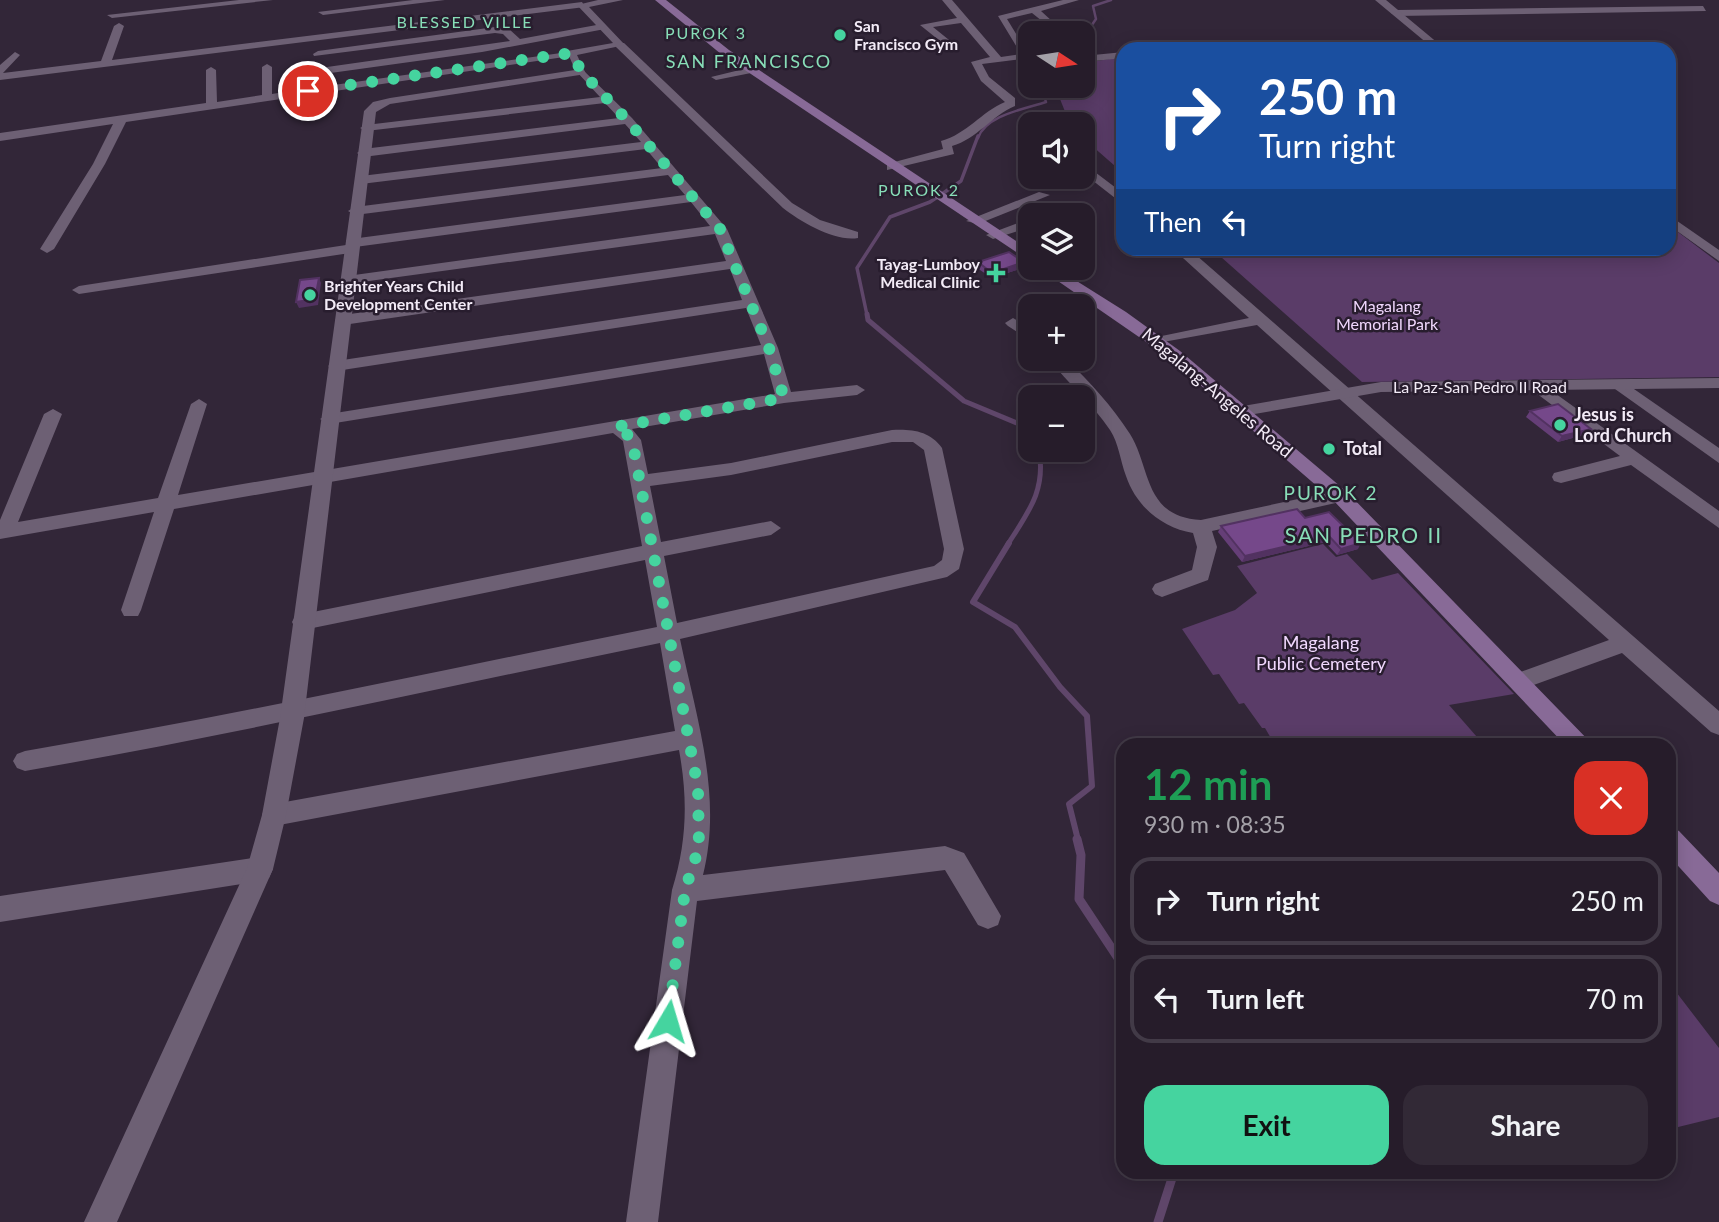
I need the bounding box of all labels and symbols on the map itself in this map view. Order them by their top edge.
district label: BLESSED VILLE [396,12,534,31]
place label: San Francisco Gym [854,16,958,53]
north arrow [1018,21,1096,98]
district label: PUROK 3 [665,23,747,42]
marker: San Francisco Gym [832,27,848,43]
district label: SAN FRANCISCO [666,50,832,72]
pin [278,61,338,121]
district label: PUROK 2 [878,180,960,199]
place label: Tayag-Lumboy Medical Clinic [877,254,981,291]
marker: Tayag-Lumboy Medical Clinic [986,263,1006,283]
place label: Brighter Years Child Development Center [324,276,472,313]
marker: Brighter Years Child Development Center [302,287,318,303]
park label: Magalang Memorial Park [1336,296,1439,333]
street label: Magalang-Angeles Road [1138,323,1297,462]
street label: La Paz-San Pedro II Road [1393,377,1567,396]
place label: Jesus is Lord Church [1574,403,1672,446]
marker: Jesus is Lord Church [1552,417,1568,433]
place label: Total [1343,437,1382,459]
marker: Total [1321,441,1337,457]
district label: PUROK 2 [1284,481,1378,504]
district label: SAN PEDRO II [1285,522,1443,547]
park label: Magalang Public Cemetery [1256,631,1387,674]
position arrow [631,984,705,1058]

